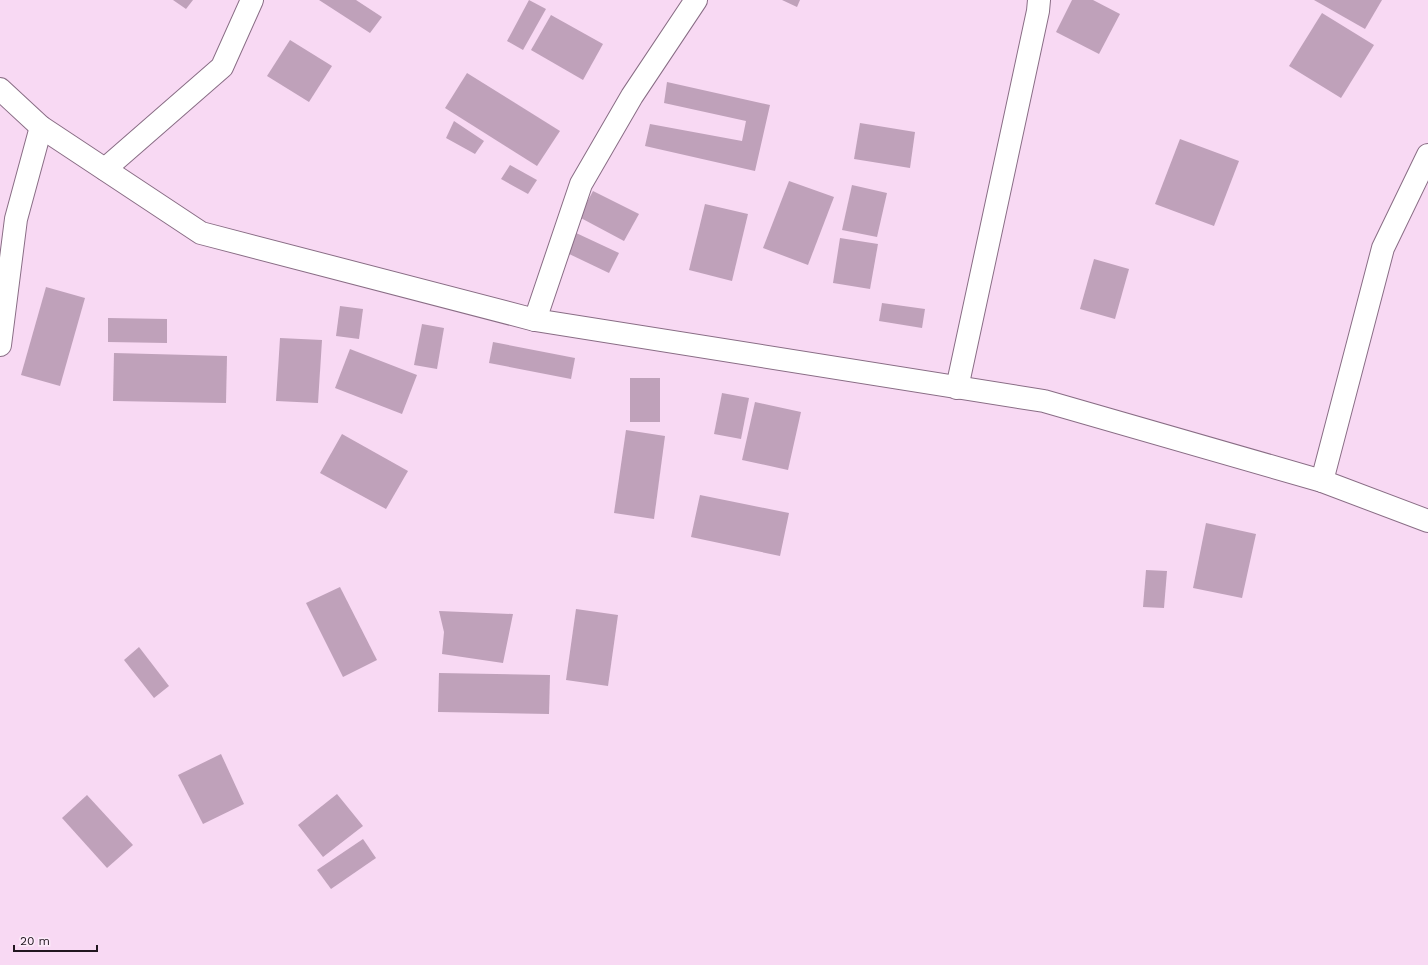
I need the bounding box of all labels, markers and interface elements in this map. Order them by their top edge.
scale bar [14,927,97,953]
text: 20 m [20,934,50,948]

